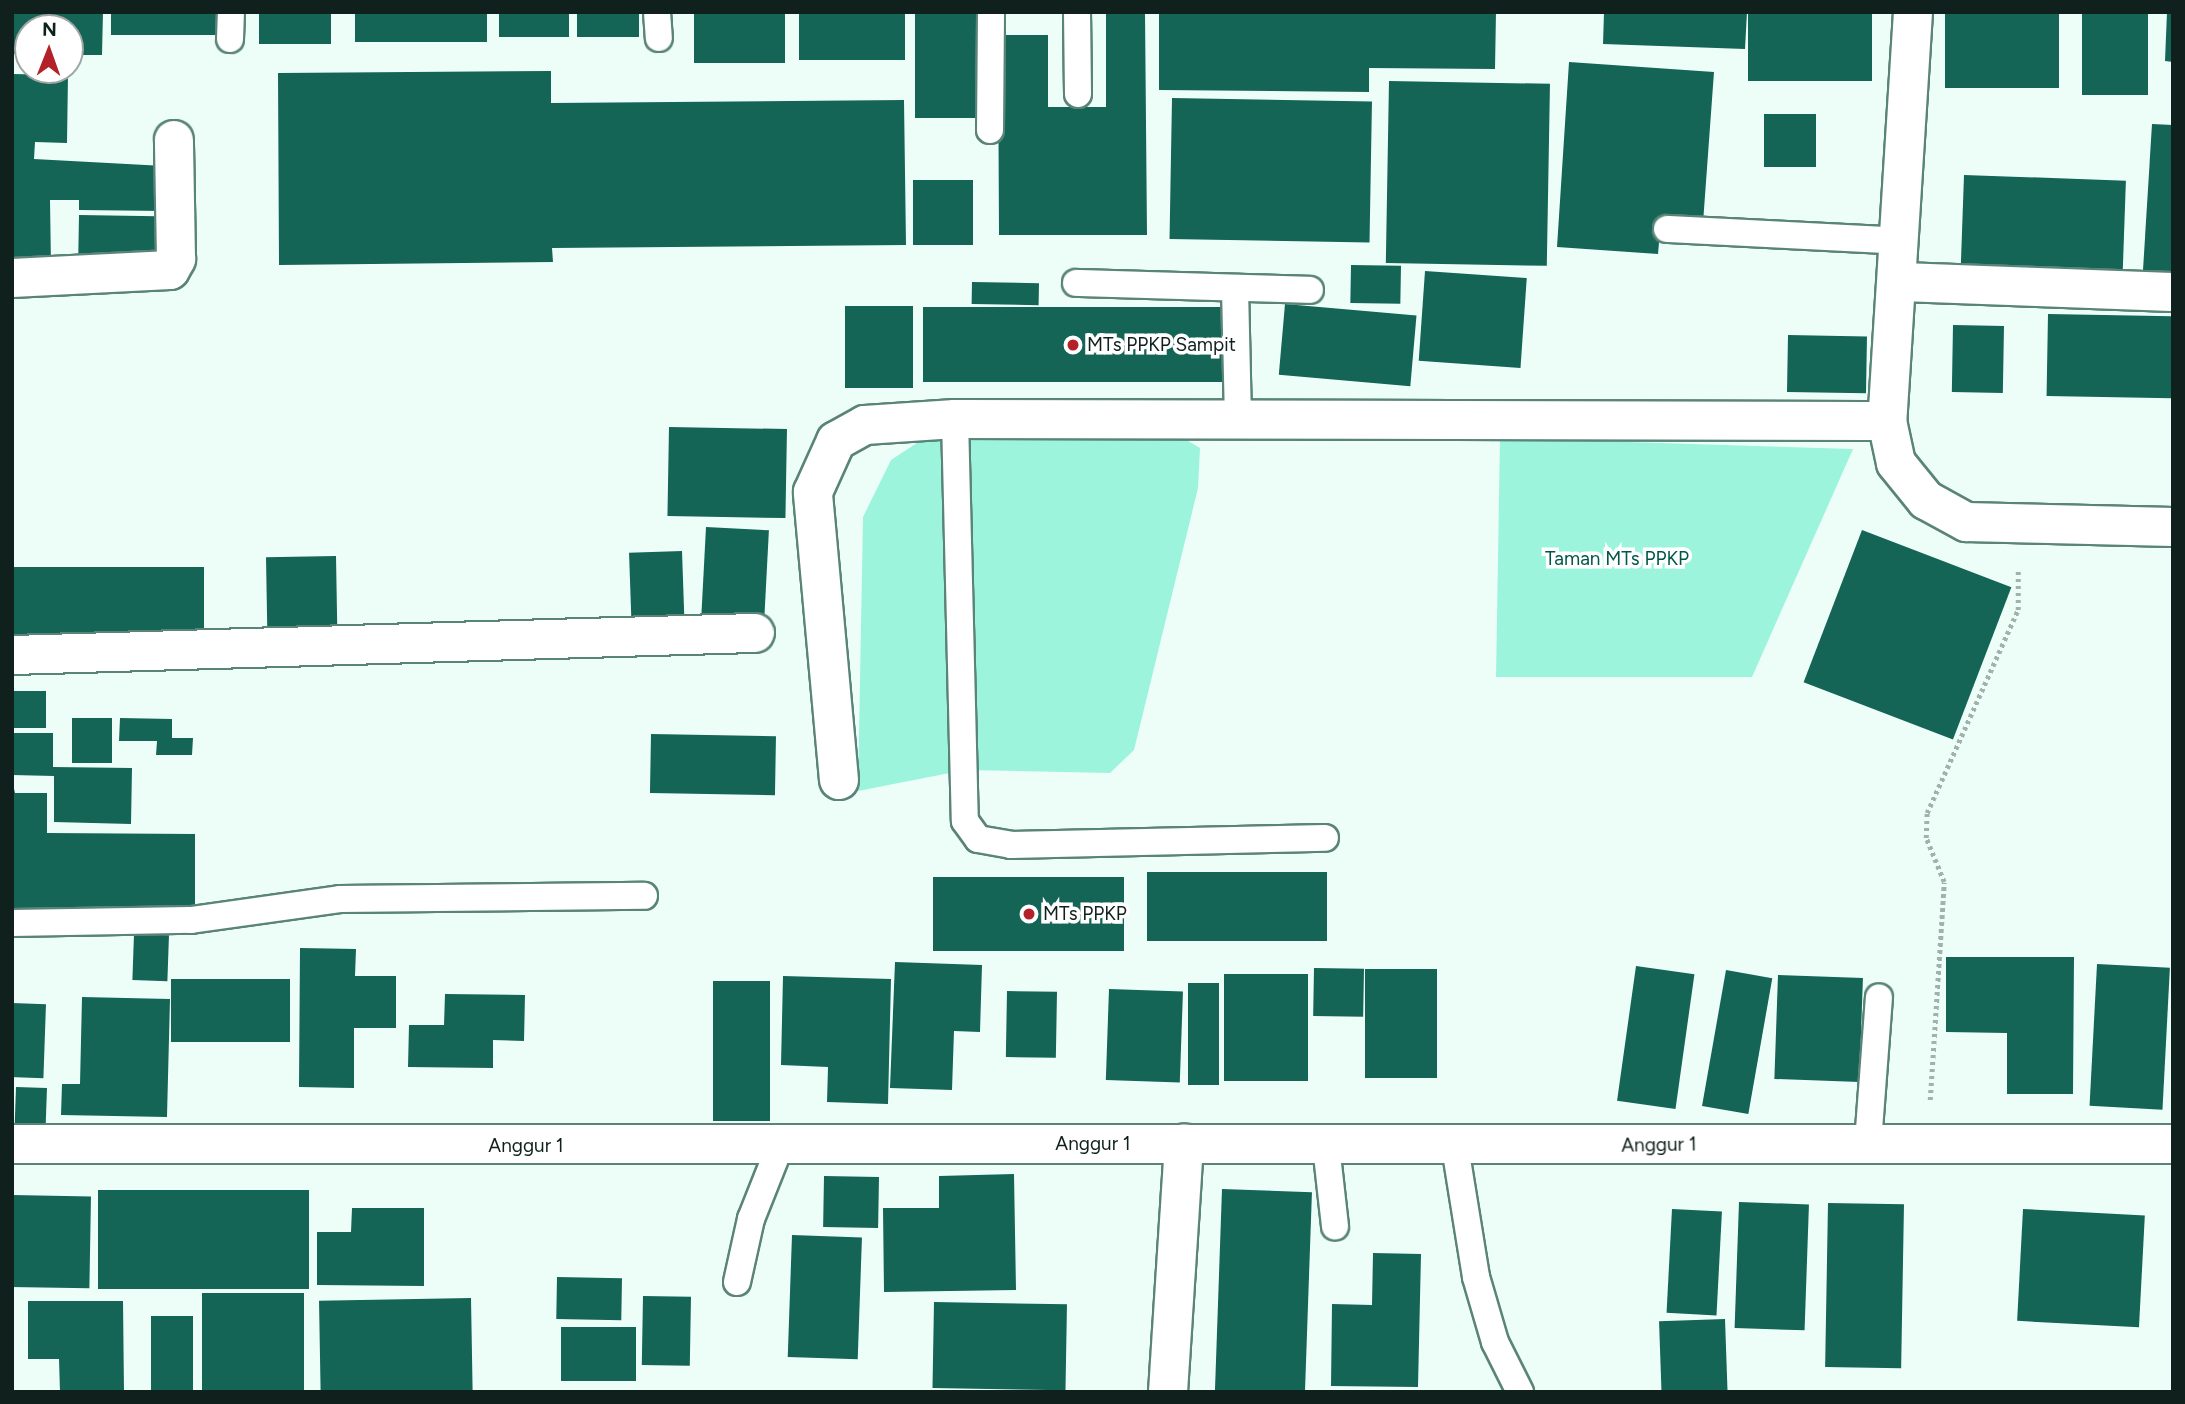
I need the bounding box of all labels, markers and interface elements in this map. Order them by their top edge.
north arrow [14,14,84,84]
text: N [42,18,57,41]
place label: MTs PPKP Sampit [1087,334,1236,356]
marker: MTs PPKP Sampit [1065,337,1081,353]
park label: Taman MTs PPKP [1545,548,1689,570]
place label: MTs PPKP [1043,903,1127,925]
marker: MTs PPKP [1021,906,1037,922]
street label: Anggur 1 [1055,1133,1131,1155]
street label: Anggur 1 [1621,1133,1697,1157]
street label: Anggur 1 [488,1135,564,1157]

